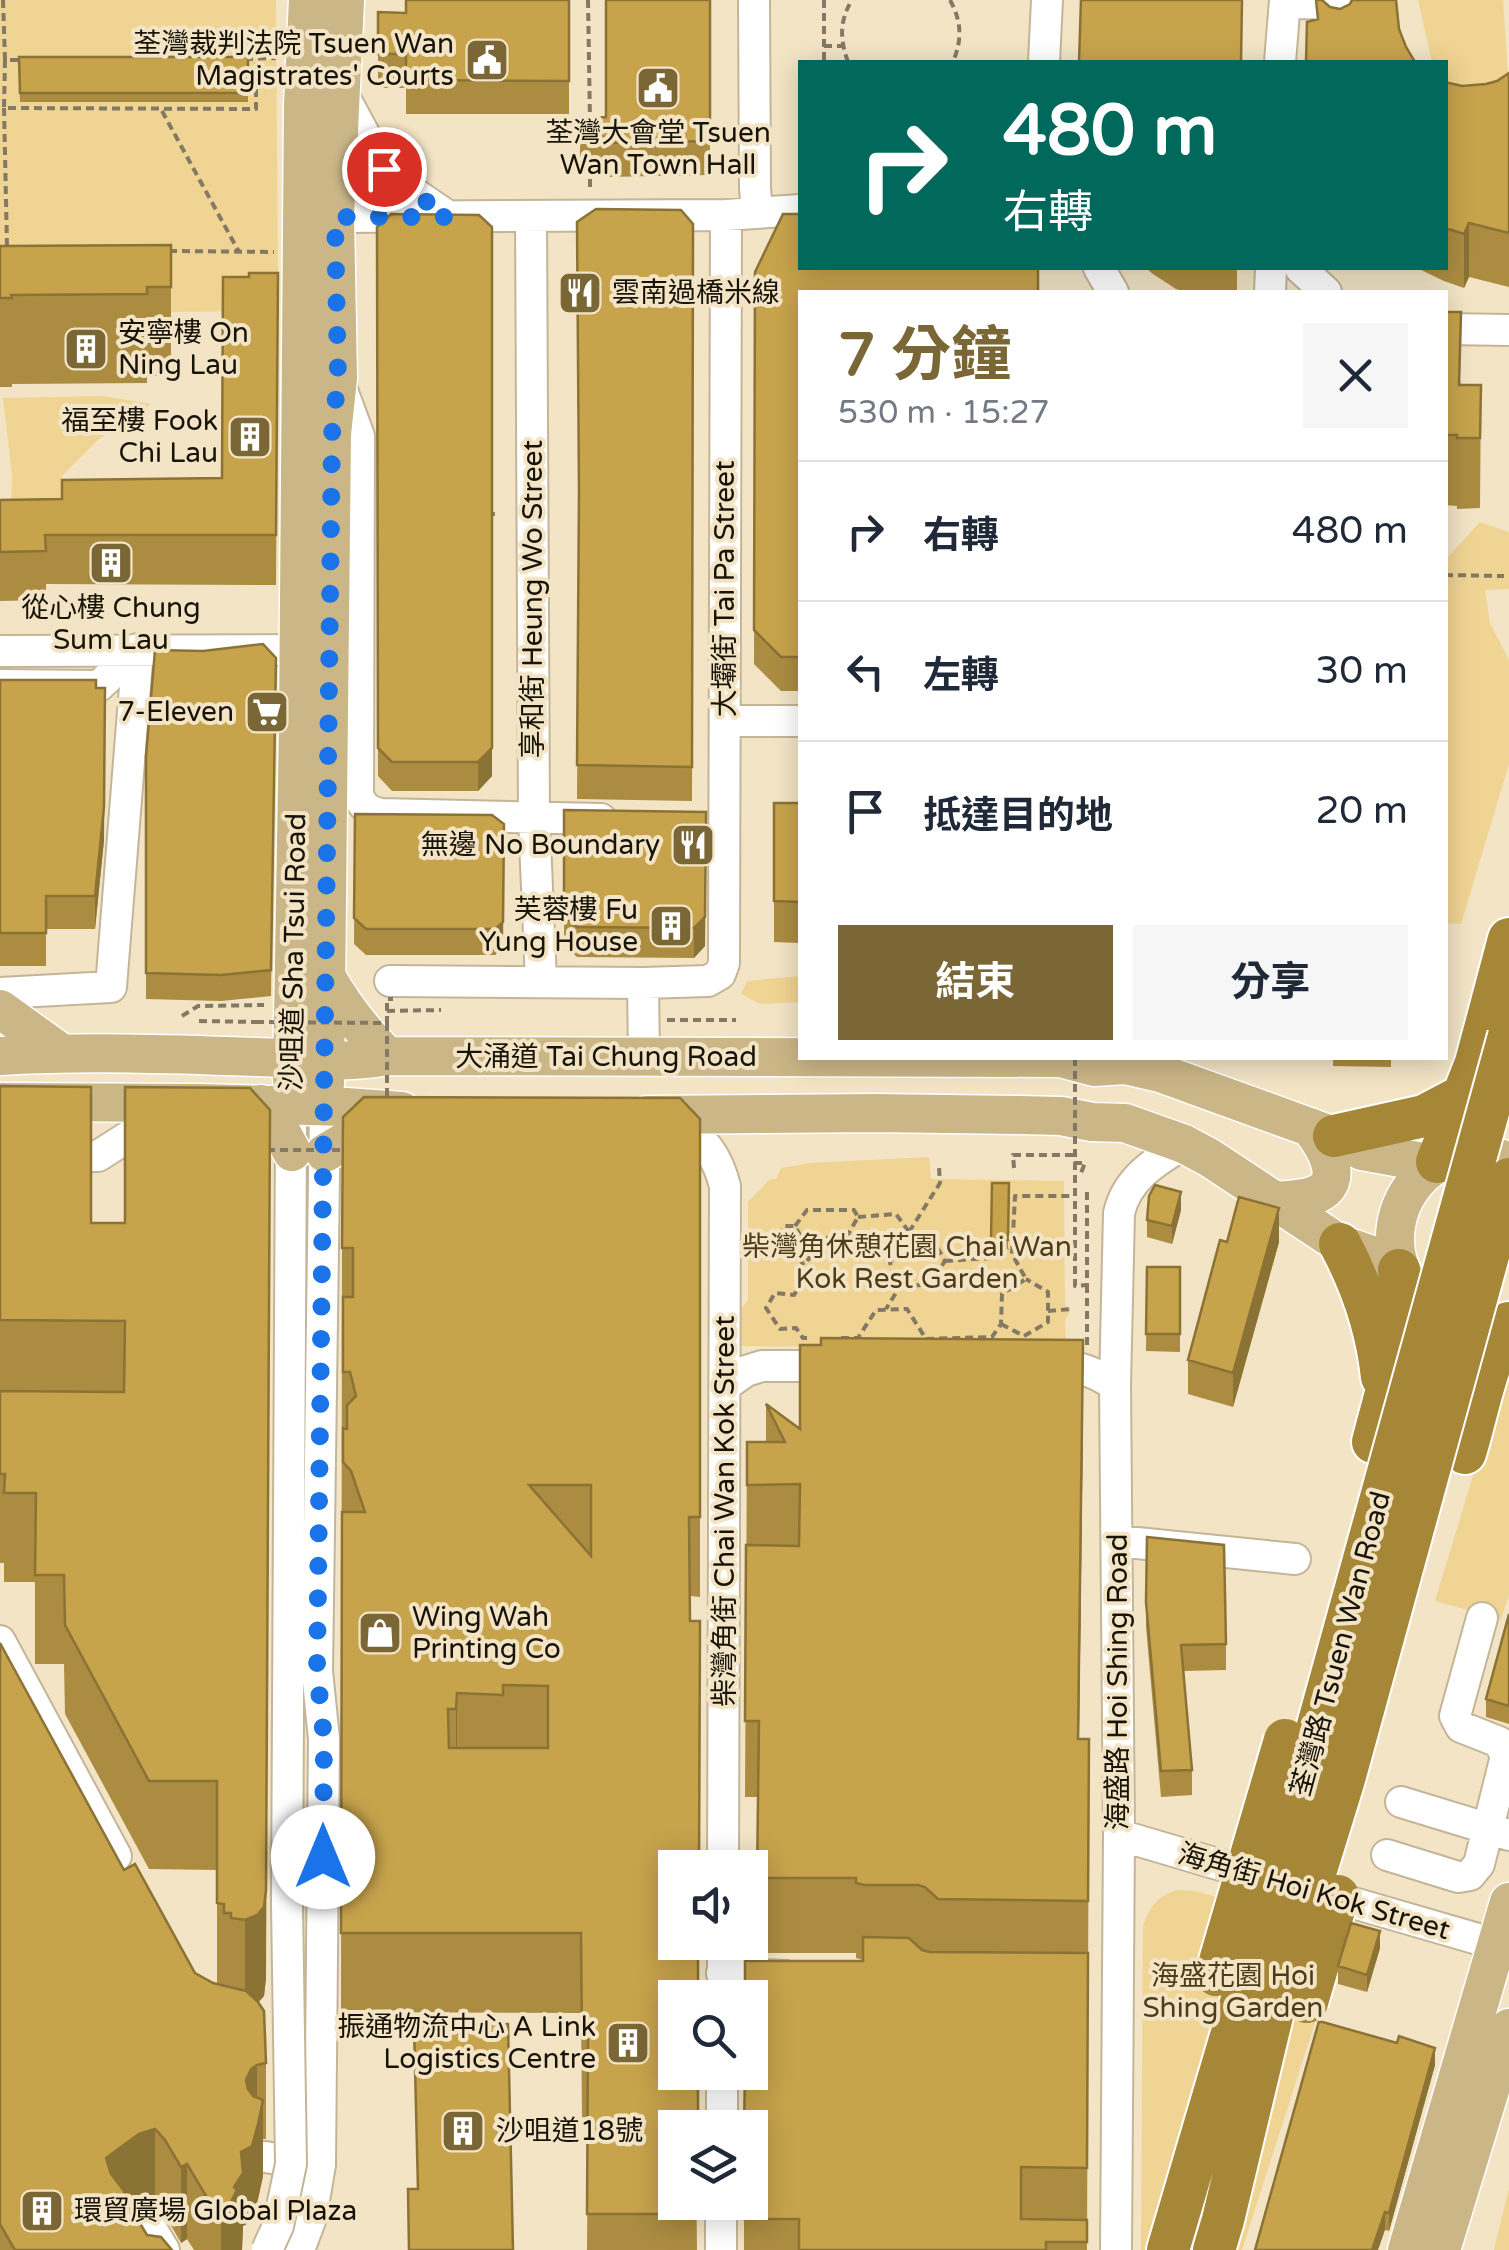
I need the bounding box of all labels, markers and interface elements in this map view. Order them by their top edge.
place label: 荃灣裁判法院 Tsuen Wan Magistrates' Courts [133,27,454,93]
public building icon: 荃灣裁判法院 Tsuen Wan Magistrates' Courts [464,37,510,83]
public building icon: 荃灣大會堂 Tsuen Wan Town Hall [635,65,681,111]
text: 480 m [1003,90,1217,174]
icon: right [838,100,968,230]
place label: 荃灣大會堂 Tsuen Wan Town Hall [545,116,771,182]
pin [342,127,427,212]
icon: arrive [357,142,412,197]
text: 右轉 [1003,186,1093,240]
restaurant icon: 雲南過橋米線 [557,270,603,316]
place label: 雲南過橋米線 [612,276,780,310]
place label: 安寧樓 On Ning Lau [118,316,249,382]
text: 7 分鐘 [838,320,1011,392]
button: close [1303,323,1408,428]
building icon: 安寧樓 On Ning Lau [63,326,109,372]
text: 530 m · 15:27 [838,394,1050,432]
place label: 福至樓 Fook Chi Lau [62,404,218,470]
building icon: 福至樓 Fook Chi Lau [227,414,273,460]
street label: 享和街 Heung Wo Street [516,440,550,758]
street label: 大壩街 Tai Pa Street [708,460,742,718]
icon: right [838,504,893,559]
text: 480 m [1292,508,1408,554]
text: 右轉 [923,513,999,559]
building icon: 從心樓 Chung Sum Lau [88,540,134,586]
place label: 從心樓 Chung Sum Lau [21,591,201,657]
icon: left [838,644,893,699]
text: 30 m [1316,648,1408,694]
text: 左轉 [923,653,999,699]
supermarket icon: 7-Eleven [244,689,290,735]
place label: 7-Eleven [117,695,234,729]
icon: arrive [838,784,893,839]
text: 20 m [1316,788,1408,834]
text: 抵達目的地 [923,793,1113,839]
street label: 沙咀道 Sha Tsui Road [275,813,313,1091]
restaurant icon: 無邊 No Boundary [670,822,716,868]
place label: 無邊 No Boundary [421,828,660,862]
place label: 芙蓉樓 Fu Yung House [479,893,638,959]
building icon: 芙蓉樓 Fu Yung House [648,903,694,949]
button: 結束 [838,925,1113,1040]
button: 分享 [1133,925,1408,1040]
street label: 大涌道 Tai Chung Road [455,1040,757,1074]
park label: 柴灣角休憩花園 Chai Wan Kok Rest Garden [742,1230,1072,1296]
street label: 柴灣角街 Chai Wan Kok Street [708,1315,742,1707]
street label: 荃灣路 Tsuen Wan Road [1284,1488,1398,1800]
street label: 海盛路 Hoi Shing Road [1101,1534,1135,1830]
place label: Wing Wah Printing Co [412,1600,561,1666]
shop icon: Wing Wah Printing Co [357,1610,403,1656]
position arrow [271,1805,375,1909]
street label: 海角街 Hoi Kok Street [1174,1837,1454,1947]
map controls [658,1850,768,2220]
button: sound [658,1850,768,1960]
park label: 海盛花園 Hoi Shing Garden [1143,1959,1323,2025]
button: search [658,1980,768,2090]
place label: 振通物流中心 A Link Logistics Centre [337,2010,596,2076]
building icon: 振通物流中心 A Link Logistics Centre [605,2020,651,2066]
building icon: 沙咀道18號 [440,2108,486,2154]
button: layers [658,2110,768,2220]
place label: 沙咀道18號 [496,2114,643,2148]
building icon: 環貿廣場 Global Plaza [19,2188,65,2234]
place label: 環貿廣場 Global Plaza [74,2194,357,2228]

